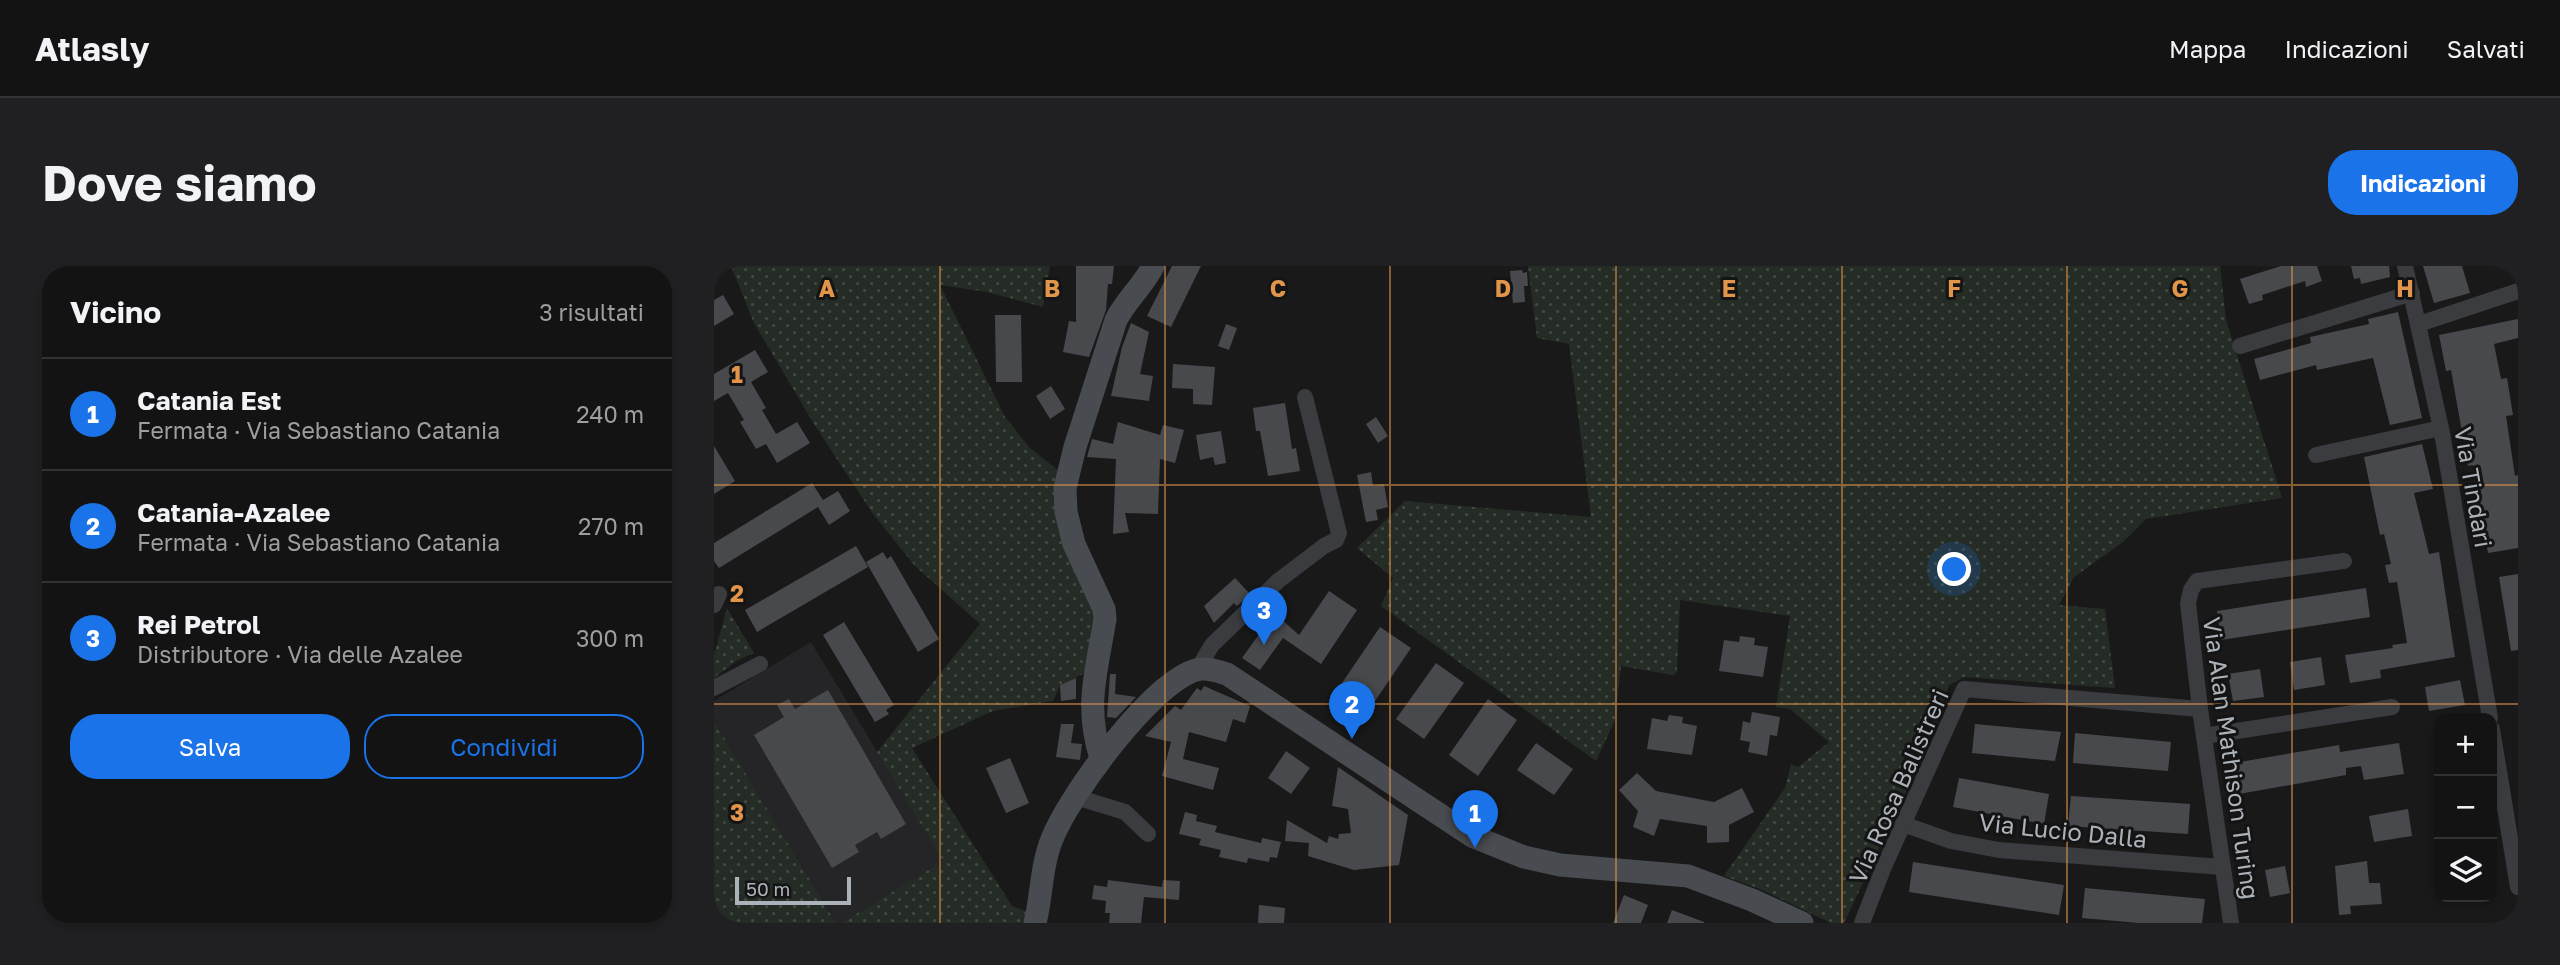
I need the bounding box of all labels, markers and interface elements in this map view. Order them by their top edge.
text: Atlasly [35,29,150,68]
text: Mappa [2169,34,2246,63]
text: Indicazioni [2284,34,2409,63]
text: Salvati [2447,34,2525,63]
button: Indicazioni [2328,150,2518,215]
text: Dove siamo [42,153,317,212]
text: A [819,274,836,302]
text: B [1044,274,1060,302]
text: C [1270,274,1286,302]
text: D [1495,274,1511,302]
text: E [1722,274,1736,302]
text: F [1947,274,1961,302]
text: G [2172,274,2188,302]
text: H [2396,274,2414,302]
text: Vicino [70,294,161,330]
text: 3 risultati [539,298,644,326]
text: 1 [731,360,743,388]
text: Catania Est [137,385,282,416]
text: 1 [87,400,99,428]
text: 240 m [576,400,644,428]
text: Fermata · Via Sebastiano Catania [137,416,500,444]
street label: Via Tindari [2449,424,2499,550]
text: Catania-Azalee [137,497,330,528]
text: 2 [86,512,100,540]
text: 270 m [578,512,644,540]
text: Fermata · Via Sebastiano Catania [137,528,500,556]
your location [1937,552,1971,586]
text: 2 [730,579,744,607]
pin: 3 [1241,587,1287,645]
text: Rei Petrol [137,609,261,640]
street label: Via Alan Mathison Turing [2198,615,2266,901]
text: 3 [86,624,100,652]
text: 300 m [576,624,644,652]
text: Distributore · Via delle Azalee [137,640,463,668]
pin: 2 [1329,681,1375,739]
street label: Via Rosa Balistreri [1842,684,1954,888]
map controls [2434,713,2497,902]
button: + [2434,713,2497,776]
button: Salva [70,714,350,779]
button: Condividi [364,714,644,779]
button: − [2434,776,2497,839]
pin: 1 [1452,790,1498,848]
text: 3 [730,798,744,826]
street label: Via Lucio Dalla [1977,807,2149,853]
button: layers [2434,839,2497,902]
scale bar [735,874,850,906]
text: 50 m [746,877,790,900]

